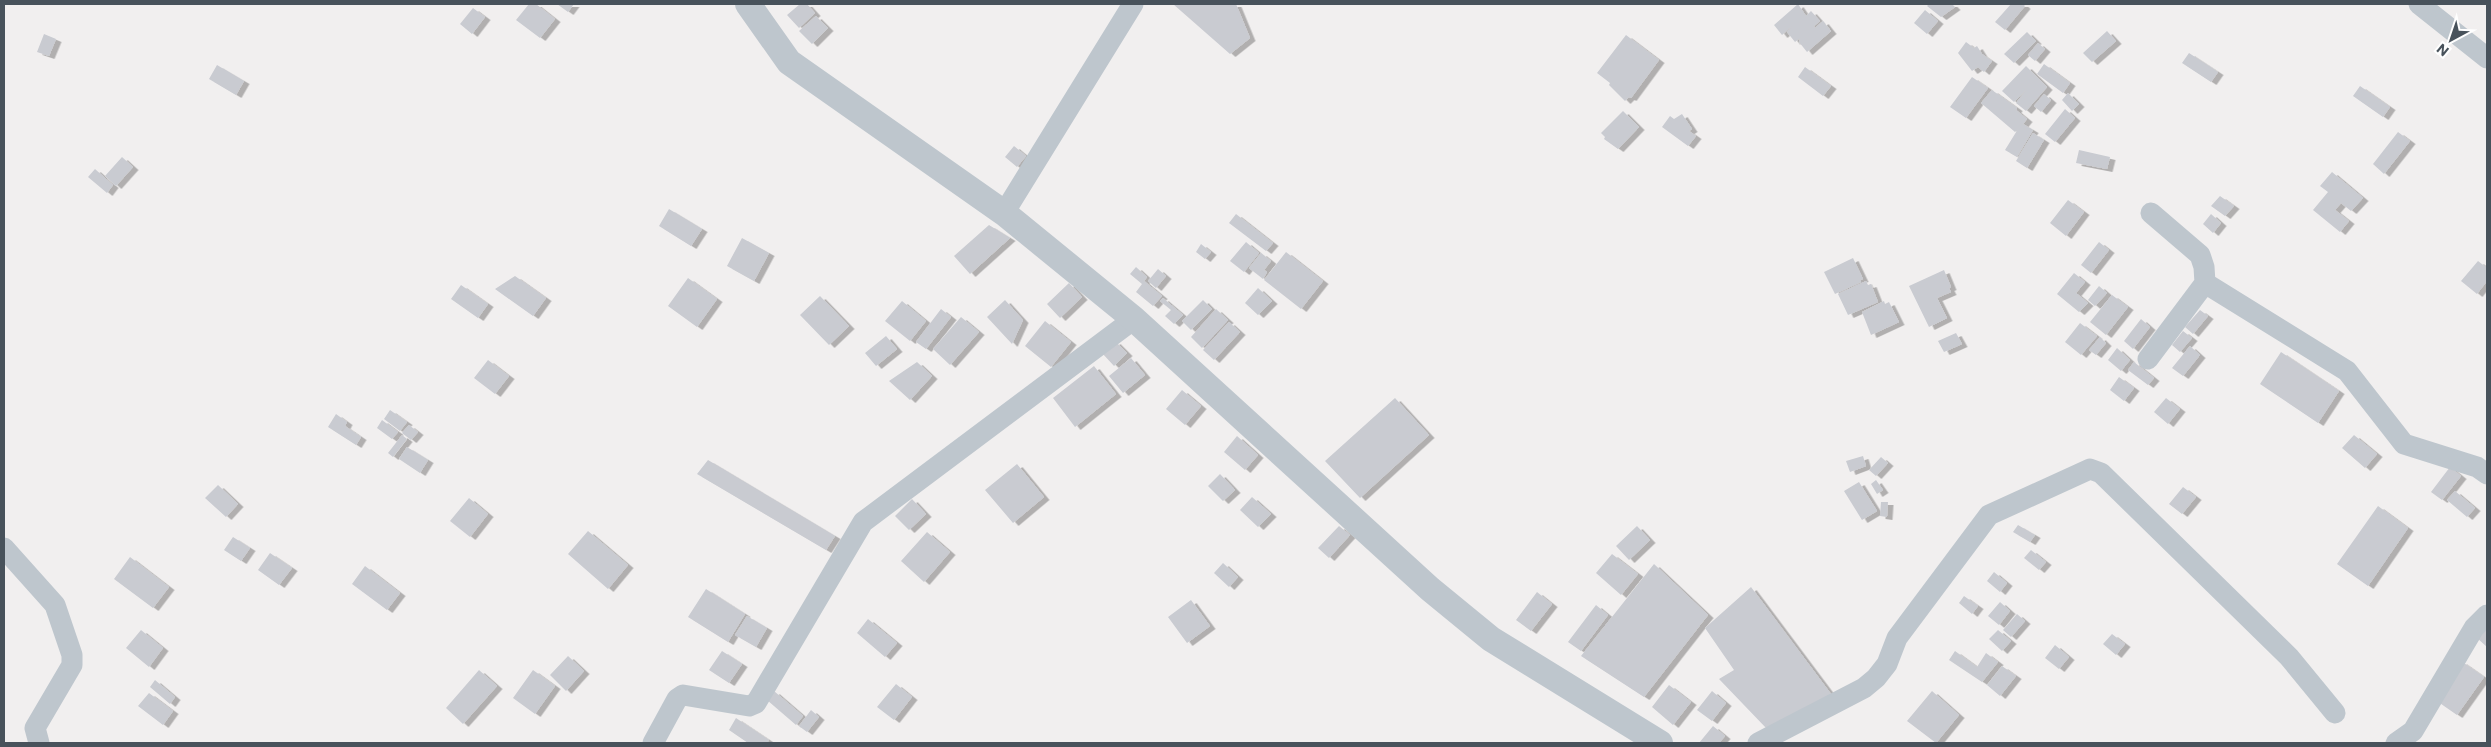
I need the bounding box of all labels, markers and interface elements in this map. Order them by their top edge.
north arrow [2426,15,2476,65]
text: N [2433,40,2452,60]

